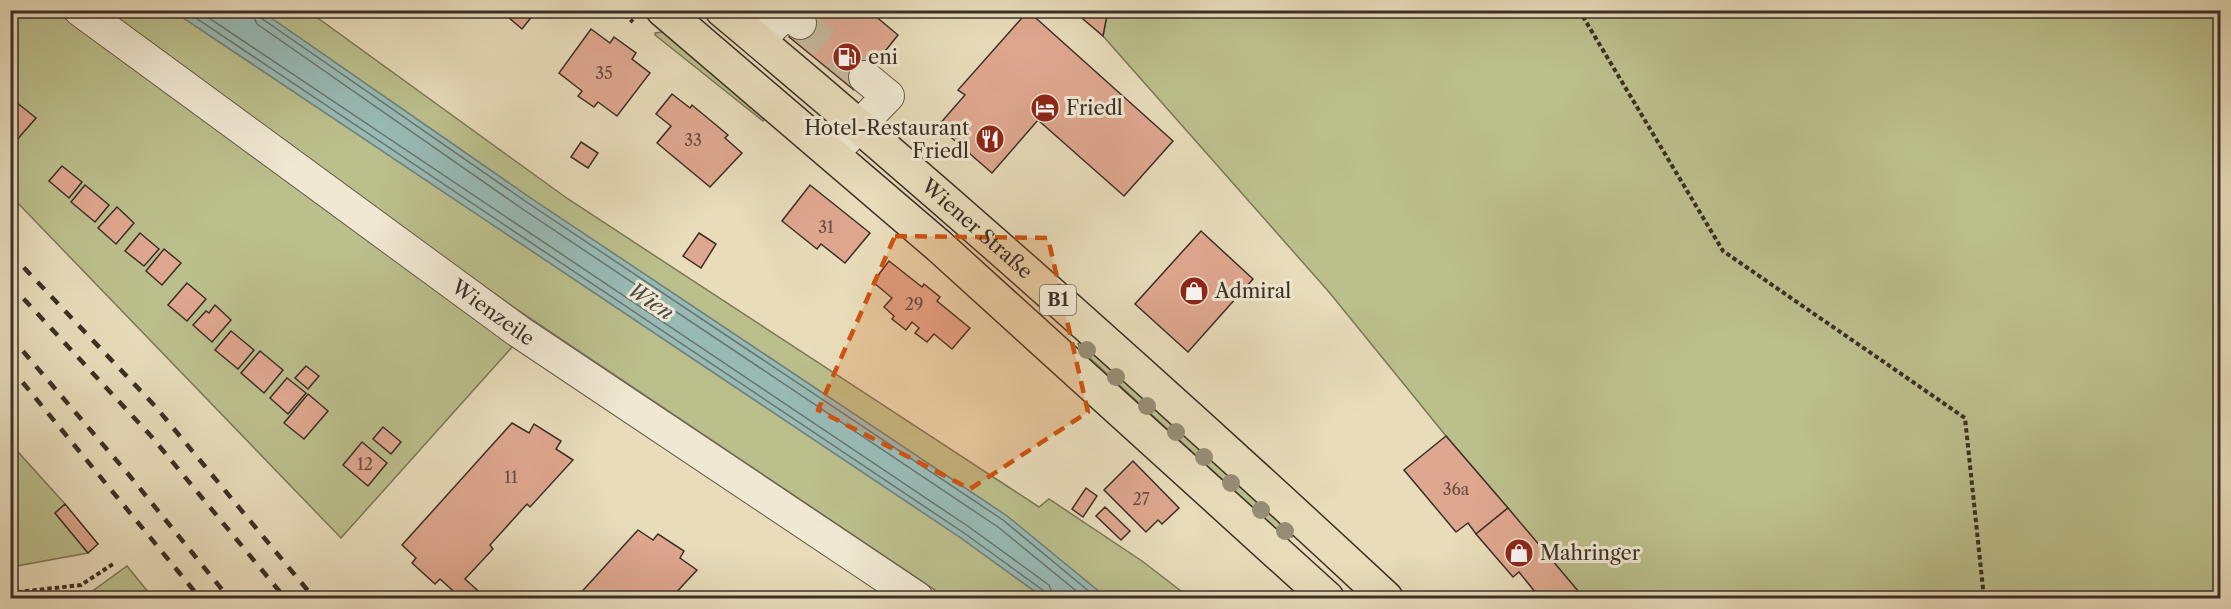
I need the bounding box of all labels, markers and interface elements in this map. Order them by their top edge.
fuel station icon: eni [831,41,863,73]
place label: eni [868,45,898,69]
house number: 35 [595,63,613,83]
hotel icon: Friedl [1029,92,1061,124]
place label: Friedl [1066,96,1123,120]
place label: Hotel-Restaurant Friedl [804,116,969,163]
restaurant icon: Hotel-Restaurant Friedl [974,123,1006,155]
house number: 33 [684,130,702,150]
street label: Wiener Straße [916,173,1037,284]
house number: 31 [818,217,834,237]
street label: Wienzeile [446,274,539,351]
shop icon: Admiral [1178,275,1210,307]
water label: Wien [623,277,679,325]
place label: Admiral [1214,279,1291,303]
road number: B1 [1040,285,1076,315]
house number: 29 [905,294,923,314]
house number: 12 [357,454,373,474]
house number: 11 [504,467,518,487]
house number: 36a [1443,479,1470,499]
house number: 27 [1132,489,1150,509]
shop icon: Mahringer [1503,537,1535,569]
place label: Mahringer [1540,541,1641,565]

